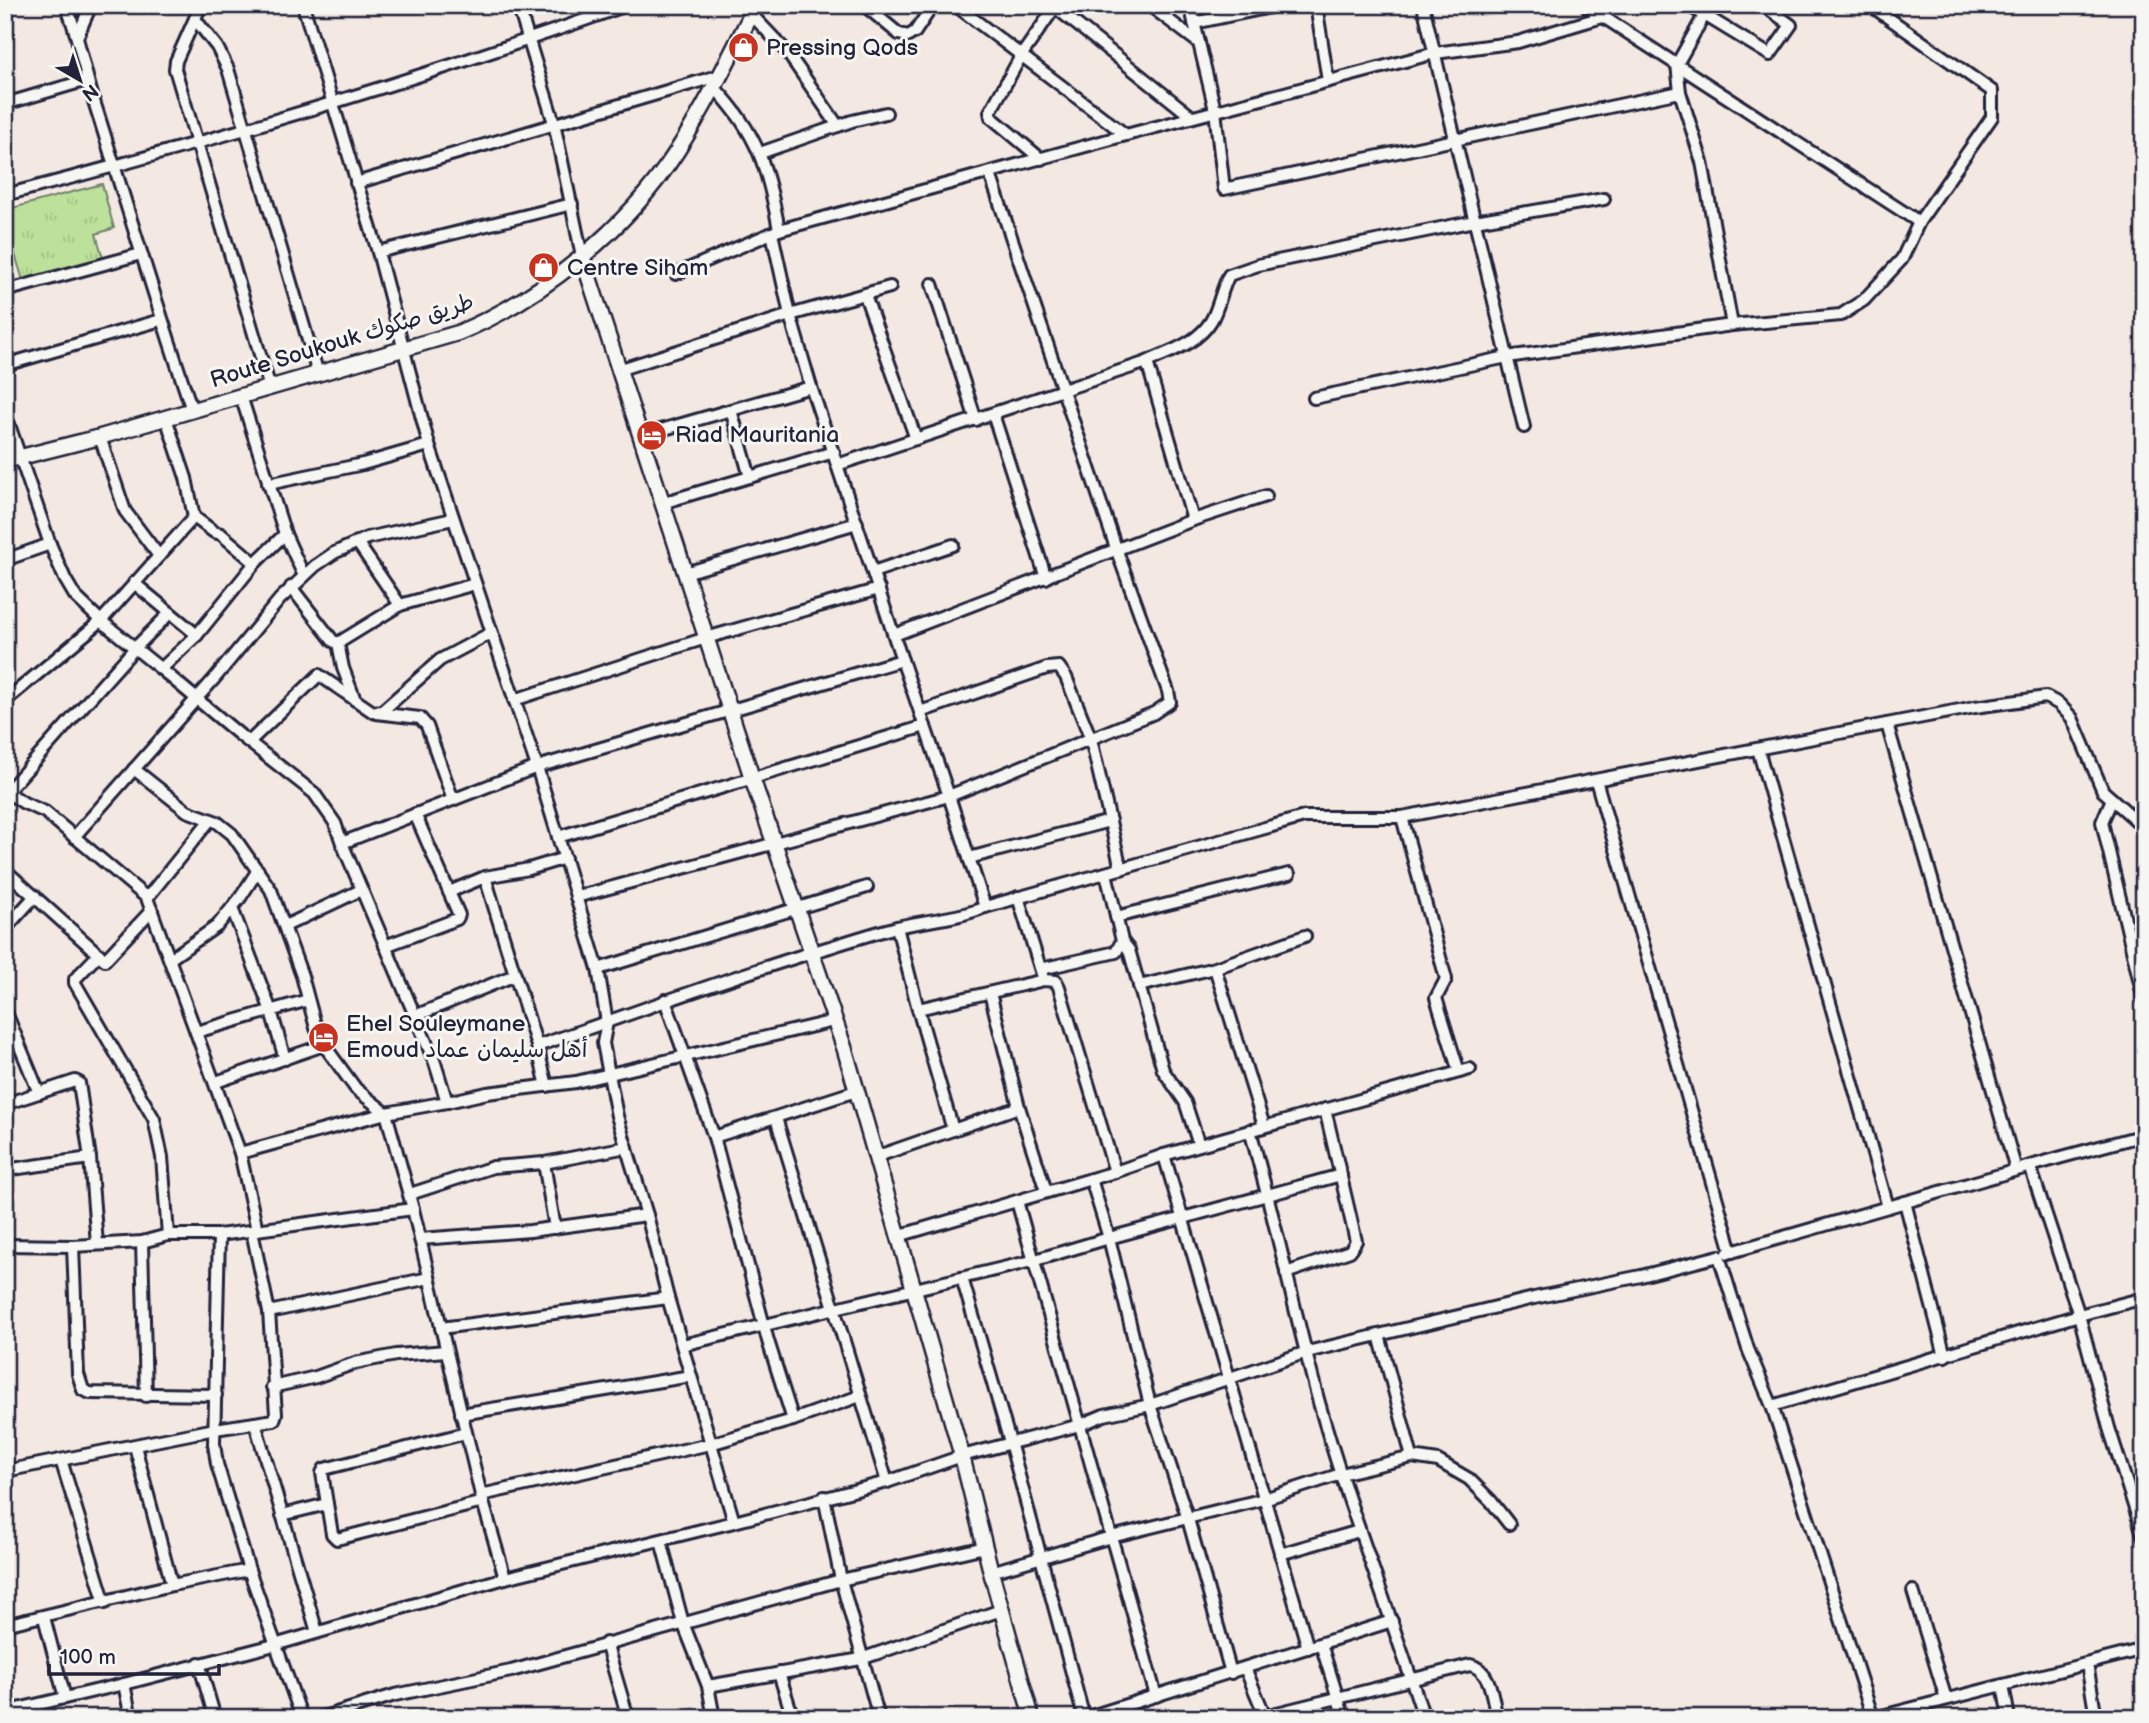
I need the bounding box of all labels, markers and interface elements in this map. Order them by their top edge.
shop icon: Pressing Qods [726,31,760,65]
place label: Pressing Qods [766,34,918,62]
north arrow [46,46,116,116]
text: N [77,79,103,105]
shop icon: Centre Siham [527,251,561,285]
place label: Centre Siham [567,254,708,282]
street label: Route Soukouk طريق صكوك [207,288,477,394]
hotel icon: Riad Mauritania [635,418,669,452]
place label: Riad Mauritania [675,421,839,449]
place label: Ehel Souleymane Emoud أهل سليمان عماد [346,1010,588,1064]
hotel icon: Ehel Souleymane Emoud أهل سليمان عماد [306,1020,340,1054]
scale bar [49,1632,219,1676]
text: 100 m [60,1645,116,1670]

